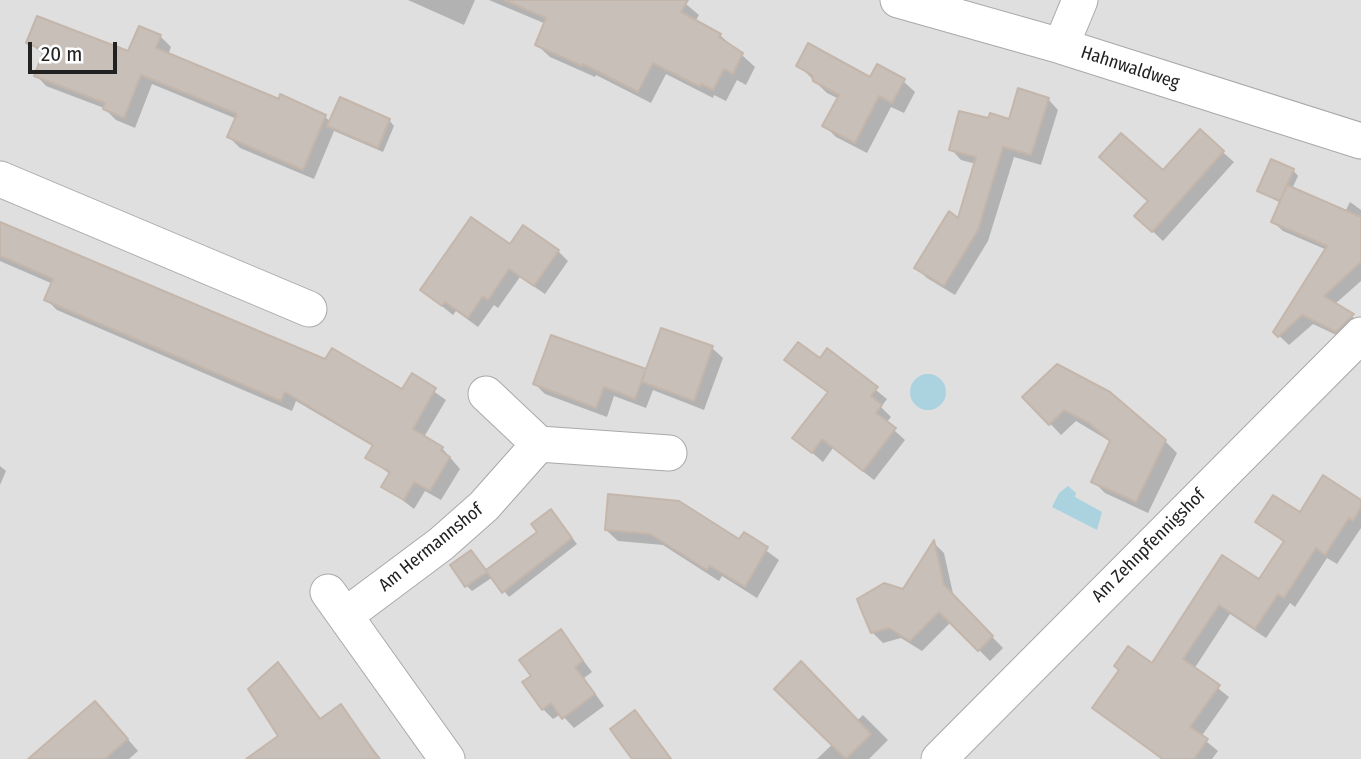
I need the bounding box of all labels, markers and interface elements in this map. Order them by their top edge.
scale bar [32,28,121,72]
text: 20 m [41,41,82,67]
street label: Hahnwaldweg [1078,42,1182,94]
street label: Am Zehnpfennigshof [1088,485,1210,607]
street label: Am Hermannshof [375,500,487,596]

